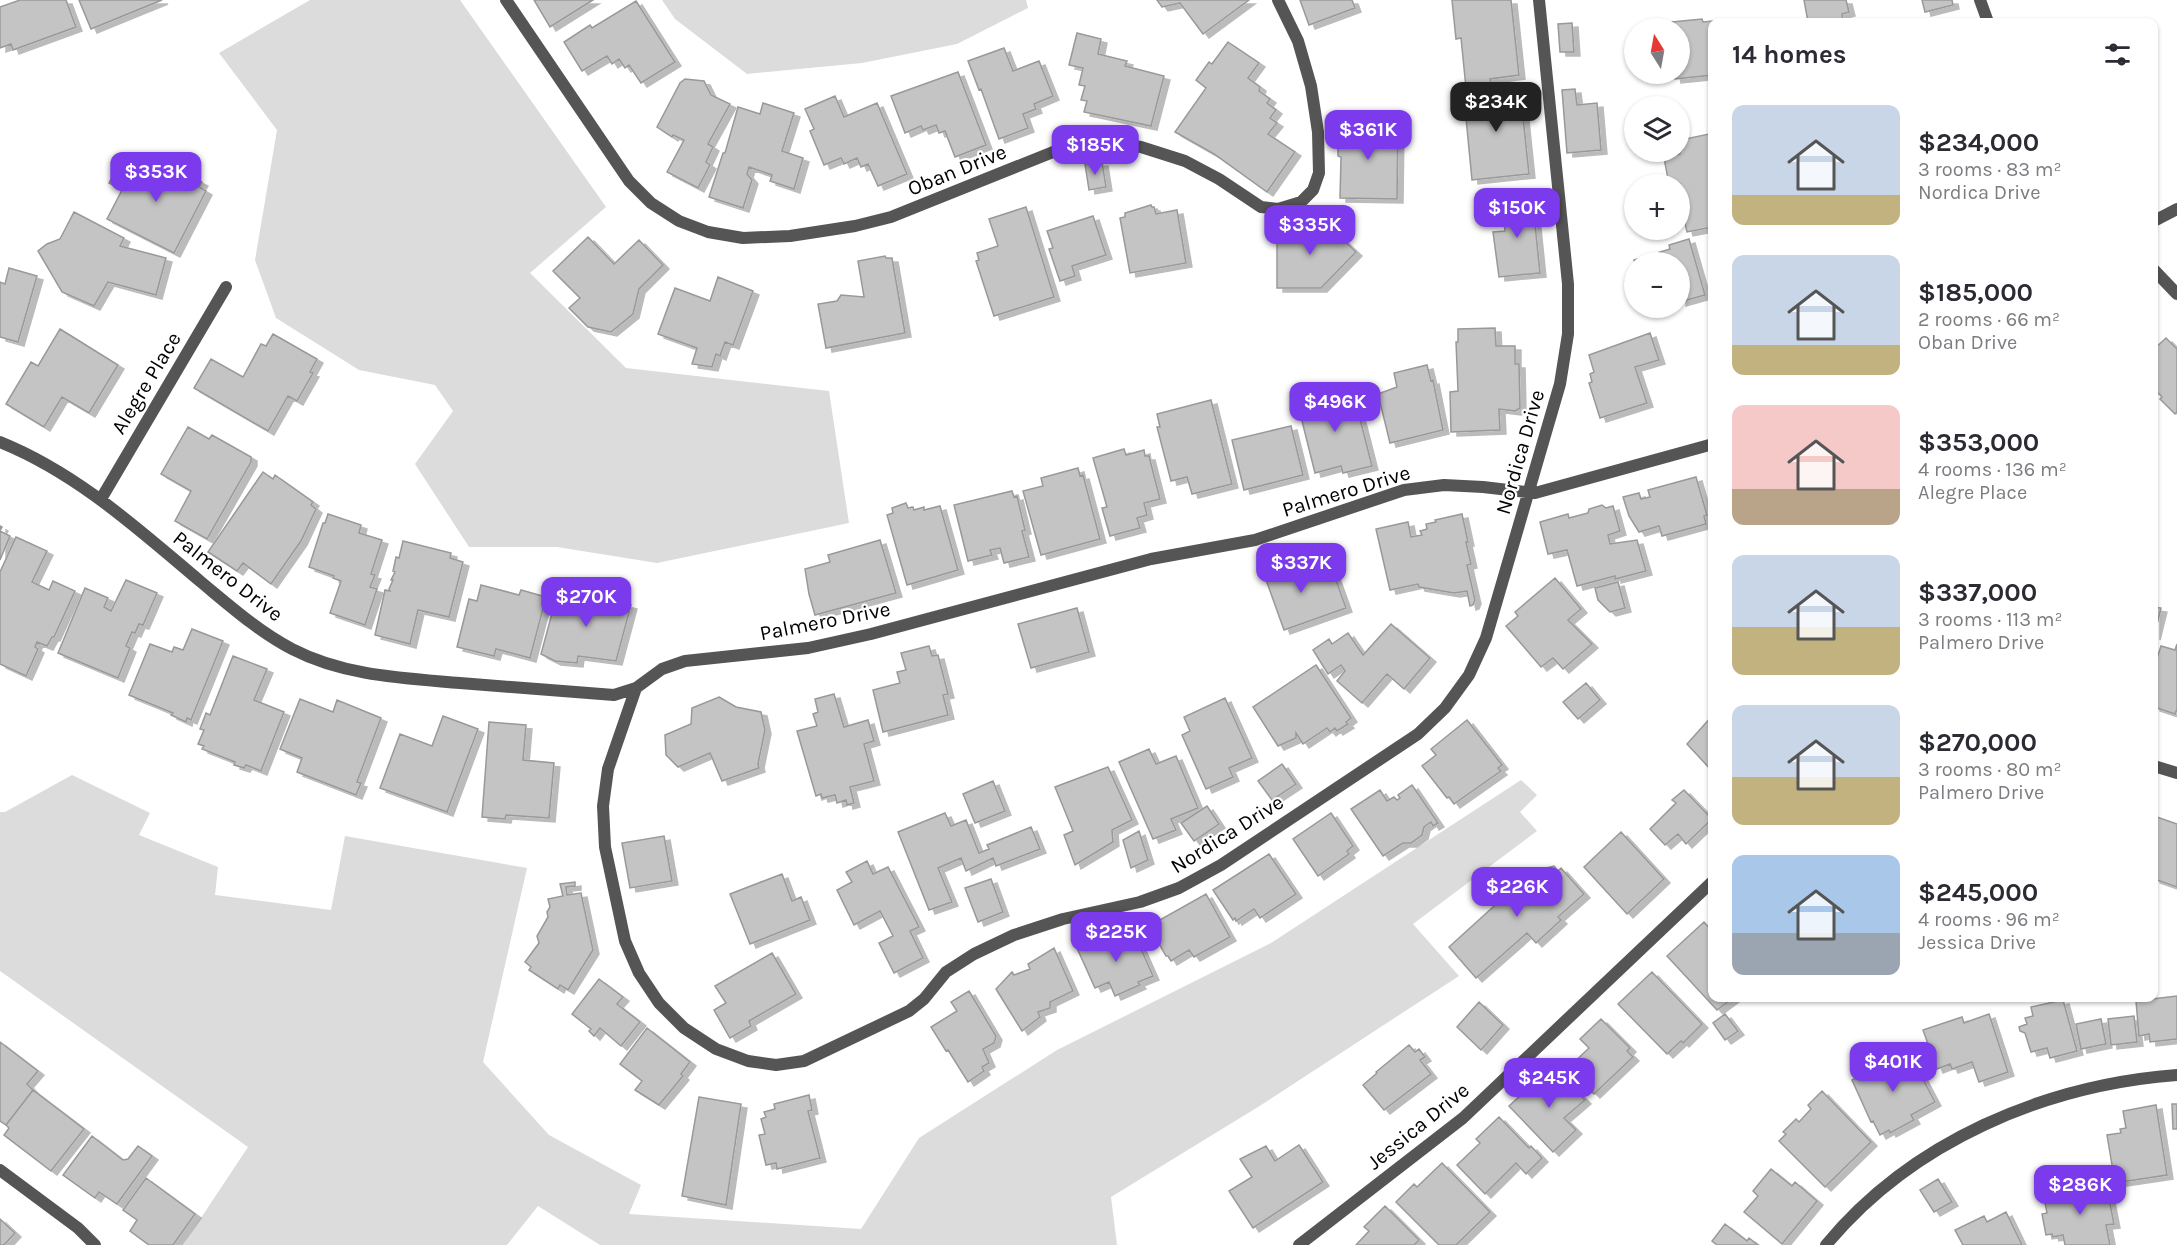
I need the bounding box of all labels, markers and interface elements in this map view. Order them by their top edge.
north arrow [1624,18,1690,84]
map controls [1624,18,1690,318]
icon: filters [2101,38,2134,71]
text: 14 homes [1732,39,1846,70]
pin: $234K [1454,82,1538,133]
text: $234K [1464,90,1528,113]
button: layers [1624,96,1690,162]
pin: $361K [1326,110,1410,161]
text: $361K [1339,118,1397,141]
pin: $185K [1053,125,1137,176]
text: $234,000 [1918,127,2039,158]
icon: home [1780,129,1852,201]
text: $185K [1066,133,1124,156]
street label: Oban Drive [904,139,1010,201]
pin: $353K [114,152,198,203]
text: 3 rooms · 83 m² [1918,158,2062,181]
text: $353K [124,160,188,183]
button: + [1624,174,1690,240]
text: Nordica Drive [1918,181,2040,204]
pin: $150K [1475,188,1559,239]
text: $150K [1488,196,1546,219]
pin: $335K [1268,205,1352,256]
text: $335K [1278,213,1342,236]
button: − [1624,252,1690,318]
text: $185,000 [1918,277,2033,308]
icon: home [1780,279,1852,351]
text: 2 rooms · 66 m² [1918,308,2060,331]
street label: Alegre Place [106,328,186,438]
text: Oban Drive [1918,331,2017,354]
pin: $496K [1293,382,1377,433]
street label: Nordica Drive [1491,387,1549,517]
text: $496K [1303,390,1367,413]
text: $353,000 [1918,427,2039,458]
icon: home [1780,429,1852,501]
text: 4 rooms · 136 m² [1918,458,2067,481]
street label: Palmero Drive [1279,460,1413,522]
text: Alegre Place [1918,481,2027,504]
street label: Palmero Drive [168,526,288,626]
pin: $337K [1259,543,1343,594]
text: $337K [1270,551,1332,574]
pin: $270K [544,577,628,628]
text: $337,000 [1918,577,2037,608]
icon: home [1780,579,1852,651]
text: $270K [555,585,617,608]
street label: Palmero Drive [758,597,892,645]
text: 3 rooms · 113 m² [1918,608,2062,631]
text: Palmero Drive [1918,631,2044,654]
text: $270,000 [1918,727,2037,758]
icon: home [1780,729,1852,801]
text: 3 rooms · 80 m² [1918,758,2062,781]
text: Palmero Drive [1918,781,2044,804]
street label: Nordica Drive [1166,790,1288,878]
pin: $226K [1475,867,1559,918]
text: $226K [1485,875,1549,898]
text: $245,000 [1918,877,2038,908]
icon: home [1780,879,1852,951]
text: 4 rooms · 96 m² [1918,908,2060,931]
pin: $225K [1074,912,1158,963]
text: $225K [1085,920,1147,943]
text: Jessica Drive [1918,931,2036,954]
pin: $401K [1851,1042,1935,1093]
text: $401K [1864,1050,1922,1073]
pin: $245K [1507,1058,1591,1109]
text: $245K [1518,1066,1580,1089]
street label: Jessica Drive [1362,1078,1474,1174]
pin: $286K [2038,1165,2122,1216]
text: $286K [2048,1173,2112,1196]

